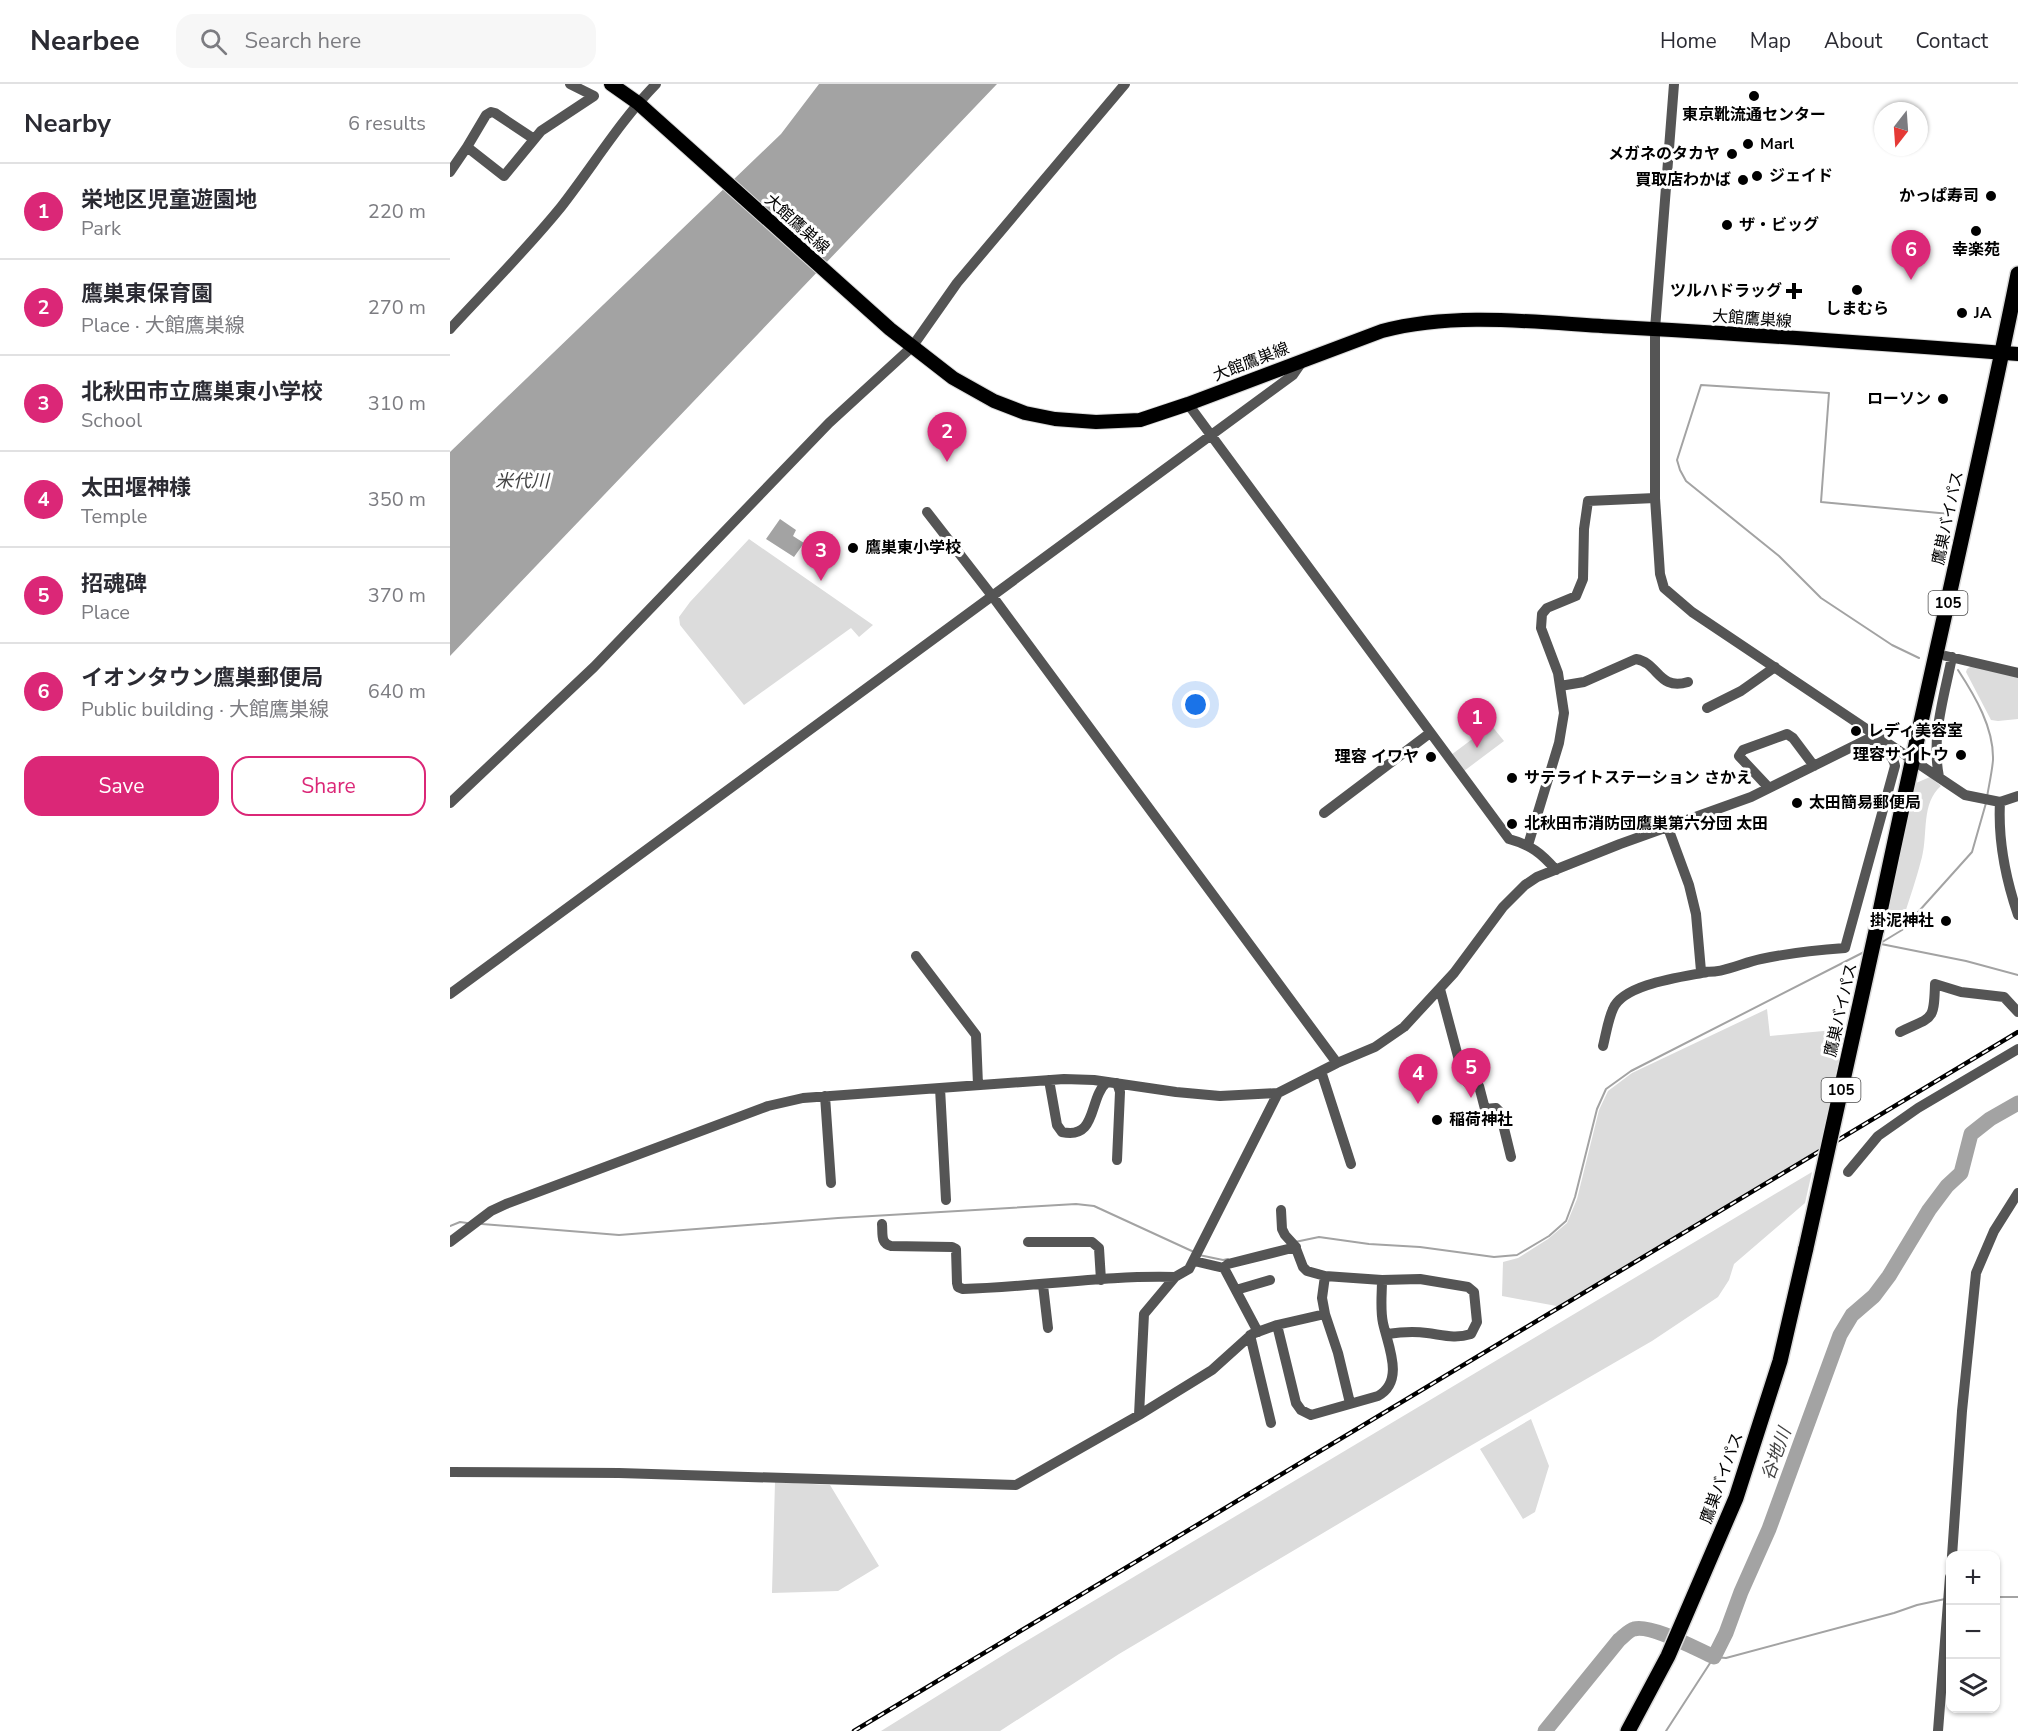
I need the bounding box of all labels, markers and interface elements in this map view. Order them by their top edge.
search box [176,14,596,68]
text: Nearbee [30,22,140,60]
icon: search [197,25,230,58]
text: Search here [245,26,361,56]
text: Home [1660,27,1717,55]
text: Map [1750,27,1791,55]
text: About [1824,27,1882,55]
text: Contact [1915,27,1988,55]
marker: 東京靴流通センター [1747,89,1761,103]
north arrow [1874,102,1928,156]
place label: 東京靴流通センター [1682,104,1826,126]
text: Nearby [24,106,111,141]
text: 6 results [348,110,426,137]
place label: Marl [1760,133,1794,155]
marker: Marl [1741,137,1755,151]
place label: メガネのタカヤ [1608,143,1720,165]
marker: メガネのタカヤ [1725,147,1739,161]
place label: ジェイド [1769,165,1833,187]
place label: 買取店わかば [1635,169,1731,191]
marker: ジェイド [1750,169,1764,183]
marker: 買取店わかば [1736,173,1750,187]
text: 栄地区児童遊園地 [81,185,257,215]
place label: かっぱ寿司 [1899,185,1979,207]
street label: 大館鷹巣線 [760,189,834,259]
marker: かっぱ寿司 [1984,189,1998,203]
text: 1 [38,198,50,225]
text: 220 m [368,198,426,225]
place label: ザ・ビッグ [1739,214,1819,236]
text: Park [81,215,121,242]
marker: ザ・ビッグ [1720,218,1734,232]
marker: 幸楽苑 [1969,224,1983,238]
pin: 6 [1892,230,1930,280]
place label: 幸楽苑 [1952,239,2000,261]
text: 鷹巣東保育園 [81,279,213,309]
place label: ツルハドラッグ [1670,280,1782,302]
marker: しまむら [1850,283,1864,297]
marker: ツルハドラッグ [1787,284,1801,298]
text: 2 [38,294,50,321]
text: 270 m [368,294,426,321]
place label: しまむら [1825,298,1889,320]
place label: JA [1973,302,1992,324]
street label: 大館鷹巣線 [1711,305,1793,333]
marker: JA [1955,306,1969,320]
text: Place · 大館鷹巣線 [81,312,245,339]
street label: 大館鷹巣線 [1210,337,1292,387]
text: 北秋田市立鷹巣東小学校 [81,377,323,407]
place label: ローソン [1867,388,1931,410]
text: 3 [38,390,50,417]
text: 310 m [368,390,426,417]
marker: ローソン [1936,392,1950,406]
text: School [81,407,142,434]
pin: 2 [928,412,966,462]
water label: 米代川 [495,469,551,493]
street label: 鷹巣バイパス [1927,469,1969,567]
text: 太田堰神様 [81,473,191,503]
text: 4 [38,486,50,513]
text: 350 m [368,486,426,513]
text: Temple [81,503,147,530]
pin: 3 [802,532,841,581]
place label: 鷹巣東小学校 [865,537,961,559]
marker: 鷹巣東小学校 [846,541,860,555]
text: 招魂碑 [81,569,147,599]
text: 5 [38,582,50,609]
text: 370 m [368,582,426,609]
road number: 105 [1928,591,1968,615]
text: Place [81,599,130,626]
text: イオンタウン鷹巣郵便局 [81,663,323,693]
text: 6 [38,678,50,705]
text: 640 m [368,678,426,705]
your location [1181,690,1210,719]
text: Public building · 大館鷹巣線 [81,696,329,723]
pin: 1 [1458,698,1496,748]
place label: レディ美容室 [1868,720,1963,742]
marker: レディ美容室 [1849,724,1863,738]
place label: 理容サイトウ [1853,744,1949,766]
place label: 理容 イワヤ [1335,746,1419,768]
marker: 理容サイトウ [1954,748,1968,762]
marker: 理容 イワヤ [1424,750,1438,764]
button: Save [24,756,219,816]
button: Share [231,756,426,816]
place label: サテライトステーション さかえ [1524,767,1752,789]
marker: サテライトステーション さかえ [1505,771,1519,785]
place label: 太田簡易郵便局 [1809,792,1921,814]
marker: 太田簡易郵便局 [1790,796,1804,810]
place label: 北秋田市消防団鷹巣第六分団 太田 [1524,813,1768,835]
marker: 北秋田市消防団鷹巣第六分団 太田 [1505,817,1519,831]
place label: 掛泥神社 [1870,910,1934,932]
marker: 掛泥神社 [1939,914,1953,928]
street label: 鷹巣バイパス [1820,961,1862,1059]
pin: 5 [1452,1048,1490,1098]
pin: 4 [1398,1054,1438,1104]
road number: 105 [1822,1078,1860,1102]
place label: 稲荷神社 [1449,1109,1513,1131]
marker: 稲荷神社 [1430,1113,1444,1127]
water label: 谷地川 [1755,1423,1797,1483]
street label: 鷹巣バイパス [1695,1429,1749,1527]
map controls [1946,1551,2000,1713]
button: + [1946,1551,2000,1605]
button: − [1946,1605,2000,1659]
button: layers [1946,1659,2000,1713]

